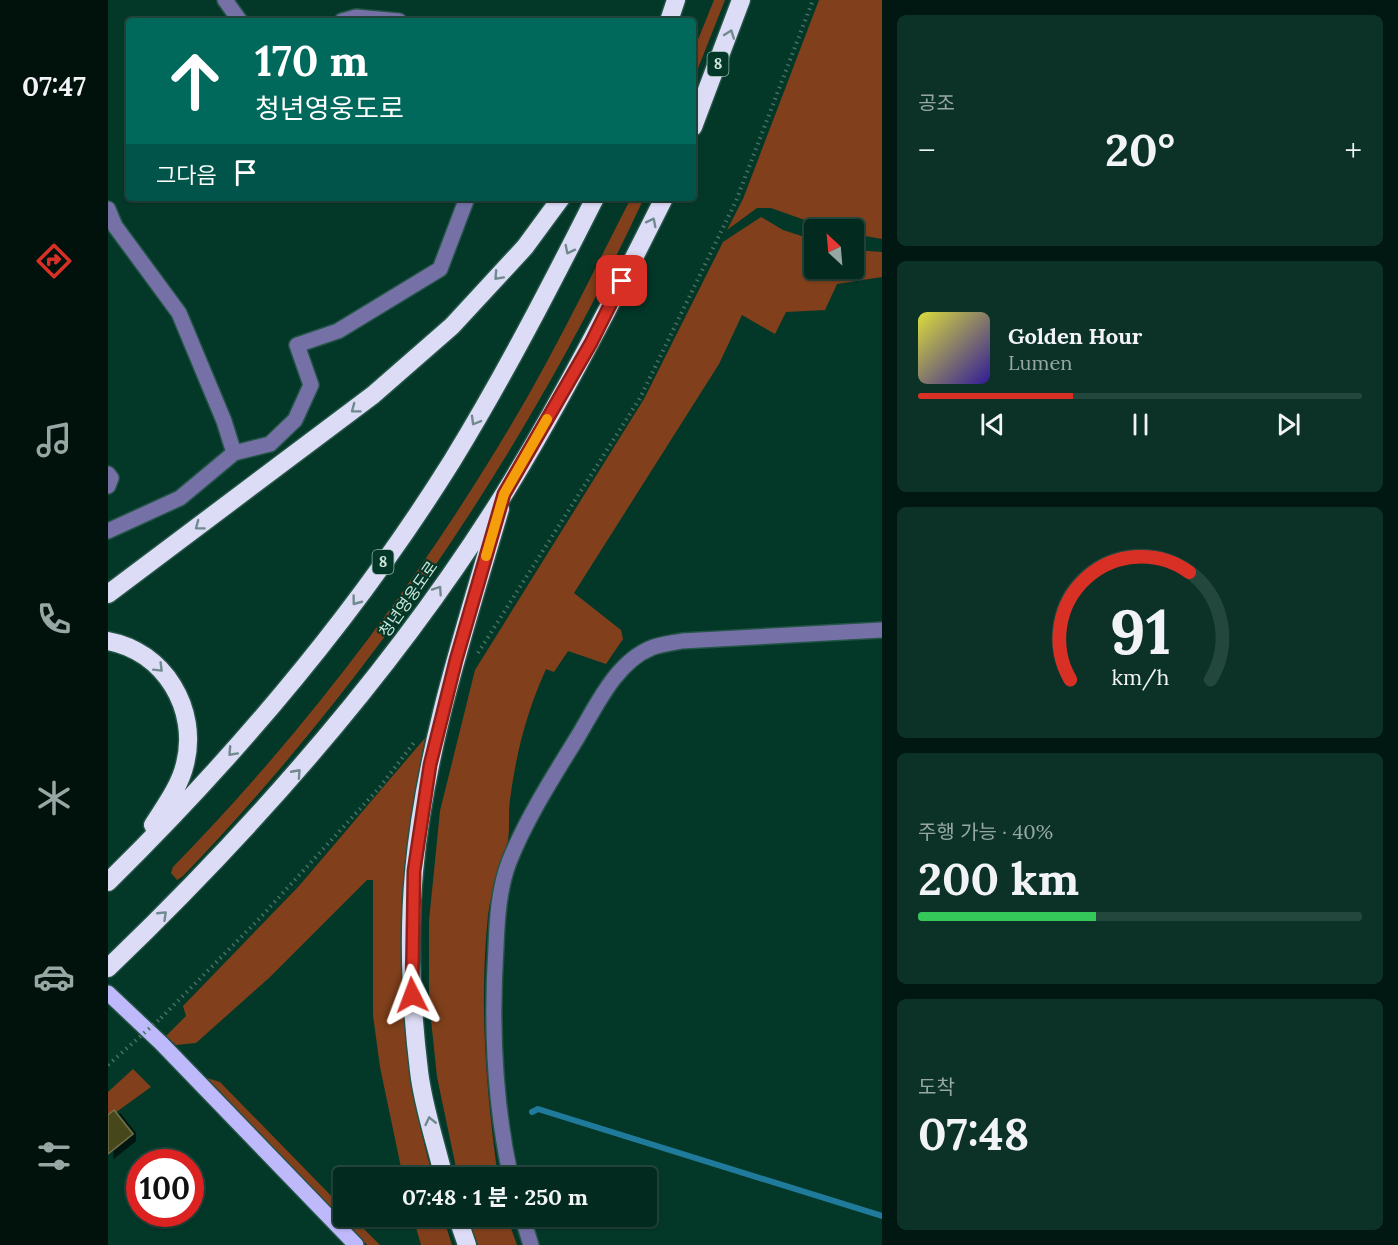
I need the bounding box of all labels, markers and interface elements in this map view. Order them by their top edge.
one-way arrow [722,29,735,39]
text: 170 m [255,34,368,88]
icon: ahead [156,42,234,120]
road number: 8 [708,52,728,76]
text: 07:47 [22,69,86,103]
text: 공조 [918,90,955,115]
text: 청년영웅도로 [255,91,404,125]
text: 20° [1105,121,1175,178]
text: − [918,129,936,171]
text: + [1344,129,1362,171]
icon: arrive [229,156,262,189]
text: 그다음 [156,161,217,189]
one-way arrow [645,218,656,228]
north arrow [804,219,864,279]
map controls [804,219,864,279]
icon: directions [33,240,75,282]
one-way arrow [564,244,576,255]
pin [596,255,647,306]
icon: arrive [605,264,638,297]
one-way arrow [494,270,505,280]
text: Golden Hour [1008,322,1142,350]
text: Lumen [1008,350,1072,375]
one-way arrow [351,402,362,413]
icon: previous [976,408,1009,441]
icon: pause [1124,408,1157,441]
icon: next [1272,408,1305,441]
one-way arrow [471,415,482,425]
icon: music [33,419,75,461]
one-way arrow [195,518,206,529]
road number: 8 [372,550,394,574]
street label: 청년영웅도로 [374,557,442,641]
one-way arrow [431,585,442,596]
text: 91 [1109,591,1171,671]
one-way arrow [352,594,363,605]
icon: phone [33,598,75,640]
one-way arrow [151,661,162,672]
text: km/h [1111,663,1169,691]
one-way arrow [228,745,239,755]
one-way arrow [289,769,300,780]
icon: climate [33,777,75,819]
text: 주행 가능 · 40% [918,819,1053,844]
text: 200 km [918,850,1079,907]
one-way arrow [157,911,167,922]
icon: car [33,956,75,998]
position arrow [380,963,444,1027]
text: 도착 [918,1074,955,1099]
text: 07:48 [918,1105,1029,1162]
one-way arrow [425,1116,438,1126]
icon: filters [33,1135,75,1177]
speed limit sign: 100 [126,1149,204,1227]
text: 07:48 · 1 분 · 250 m [402,1183,588,1211]

